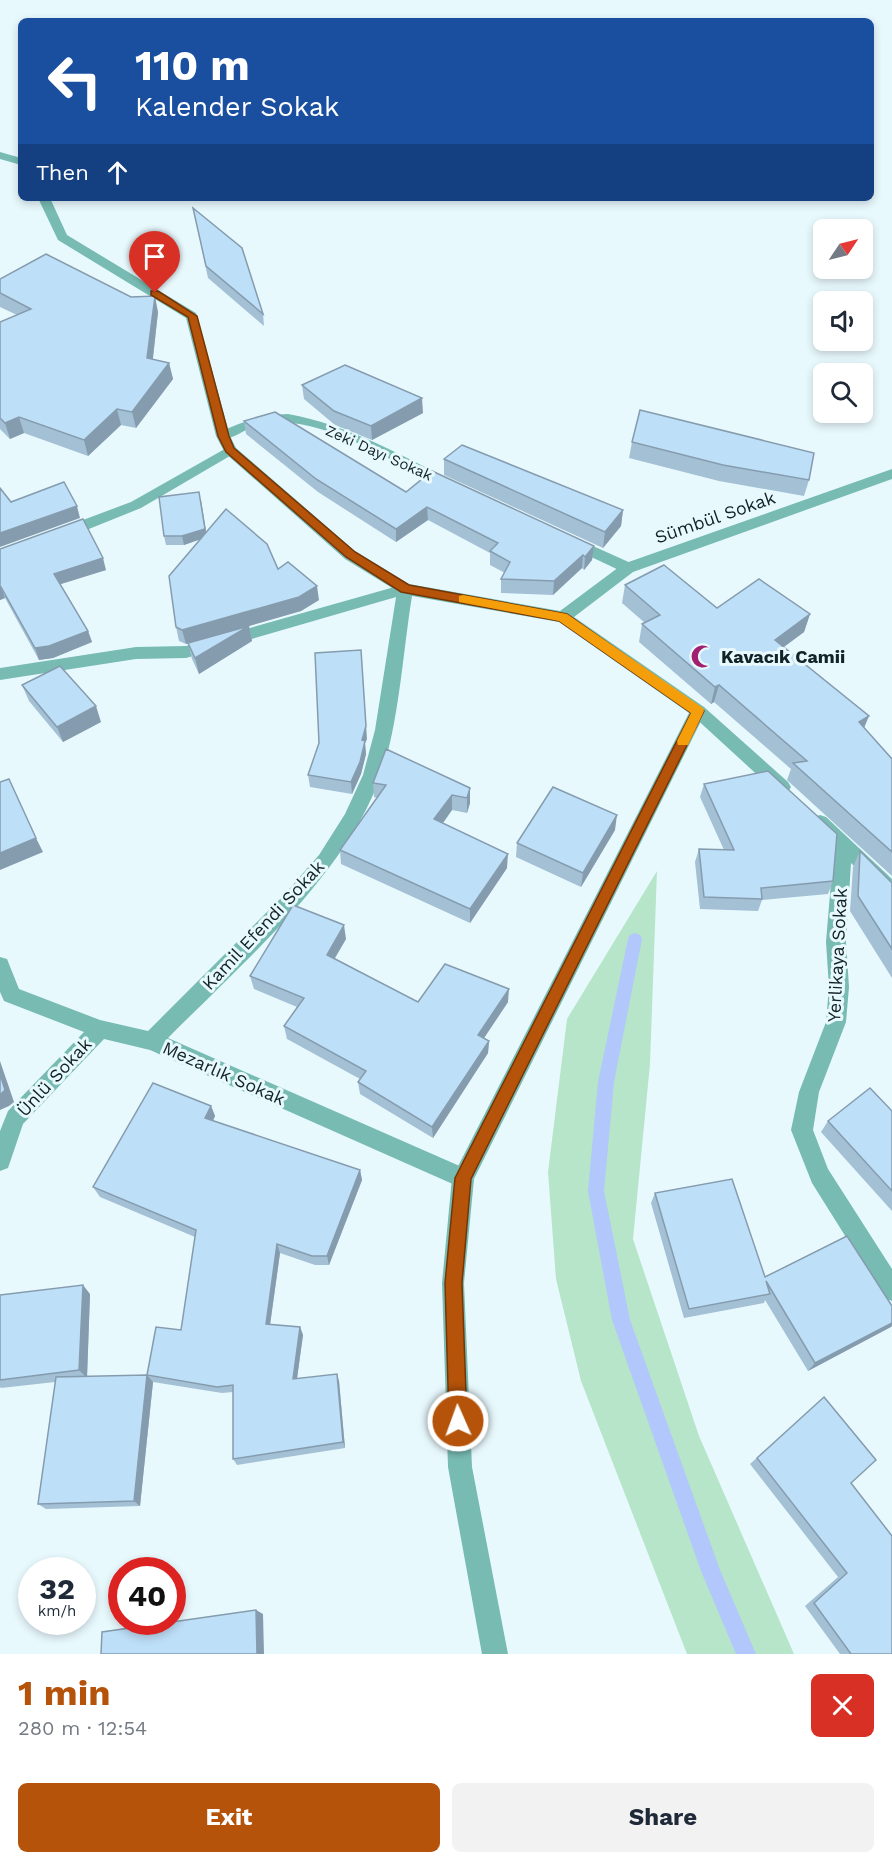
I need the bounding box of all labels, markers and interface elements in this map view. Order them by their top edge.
text: 110 m [135,41,250,90]
icon: left [36,42,114,120]
text: Kalender Sokak [135,91,339,123]
icon: ahead [101,156,134,189]
text: Then [36,160,89,185]
north arrow [813,219,873,279]
map controls [813,219,873,423]
pin [129,231,180,293]
icon: arrive [138,240,171,273]
button: sound [813,291,873,351]
button: search [813,363,873,423]
street label: Zeki Dayı Sokak [323,421,436,485]
street label: Sümbül Sokak [652,487,778,547]
mosque icon: Kavacık Camii [690,643,716,669]
place label: Kavacık Camii [721,646,845,667]
street label: Kamil Efendi Sokak [198,856,328,994]
street label: Yerlikaya Sokak [823,887,851,1023]
street label: Ünlü Sokak [12,1034,96,1120]
street label: Mezarlık Sokak [160,1037,288,1109]
position arrow [426,1389,490,1453]
speed limit sign: 40 [108,1557,186,1635]
text: 32 [39,1571,75,1606]
text: km/h [38,1602,76,1620]
text: 1 min [18,1672,110,1714]
button: close [811,1674,874,1737]
text: 280 m · 12:54 [18,1716,147,1740]
button: Exit [18,1783,440,1852]
button: Share [452,1783,874,1852]

